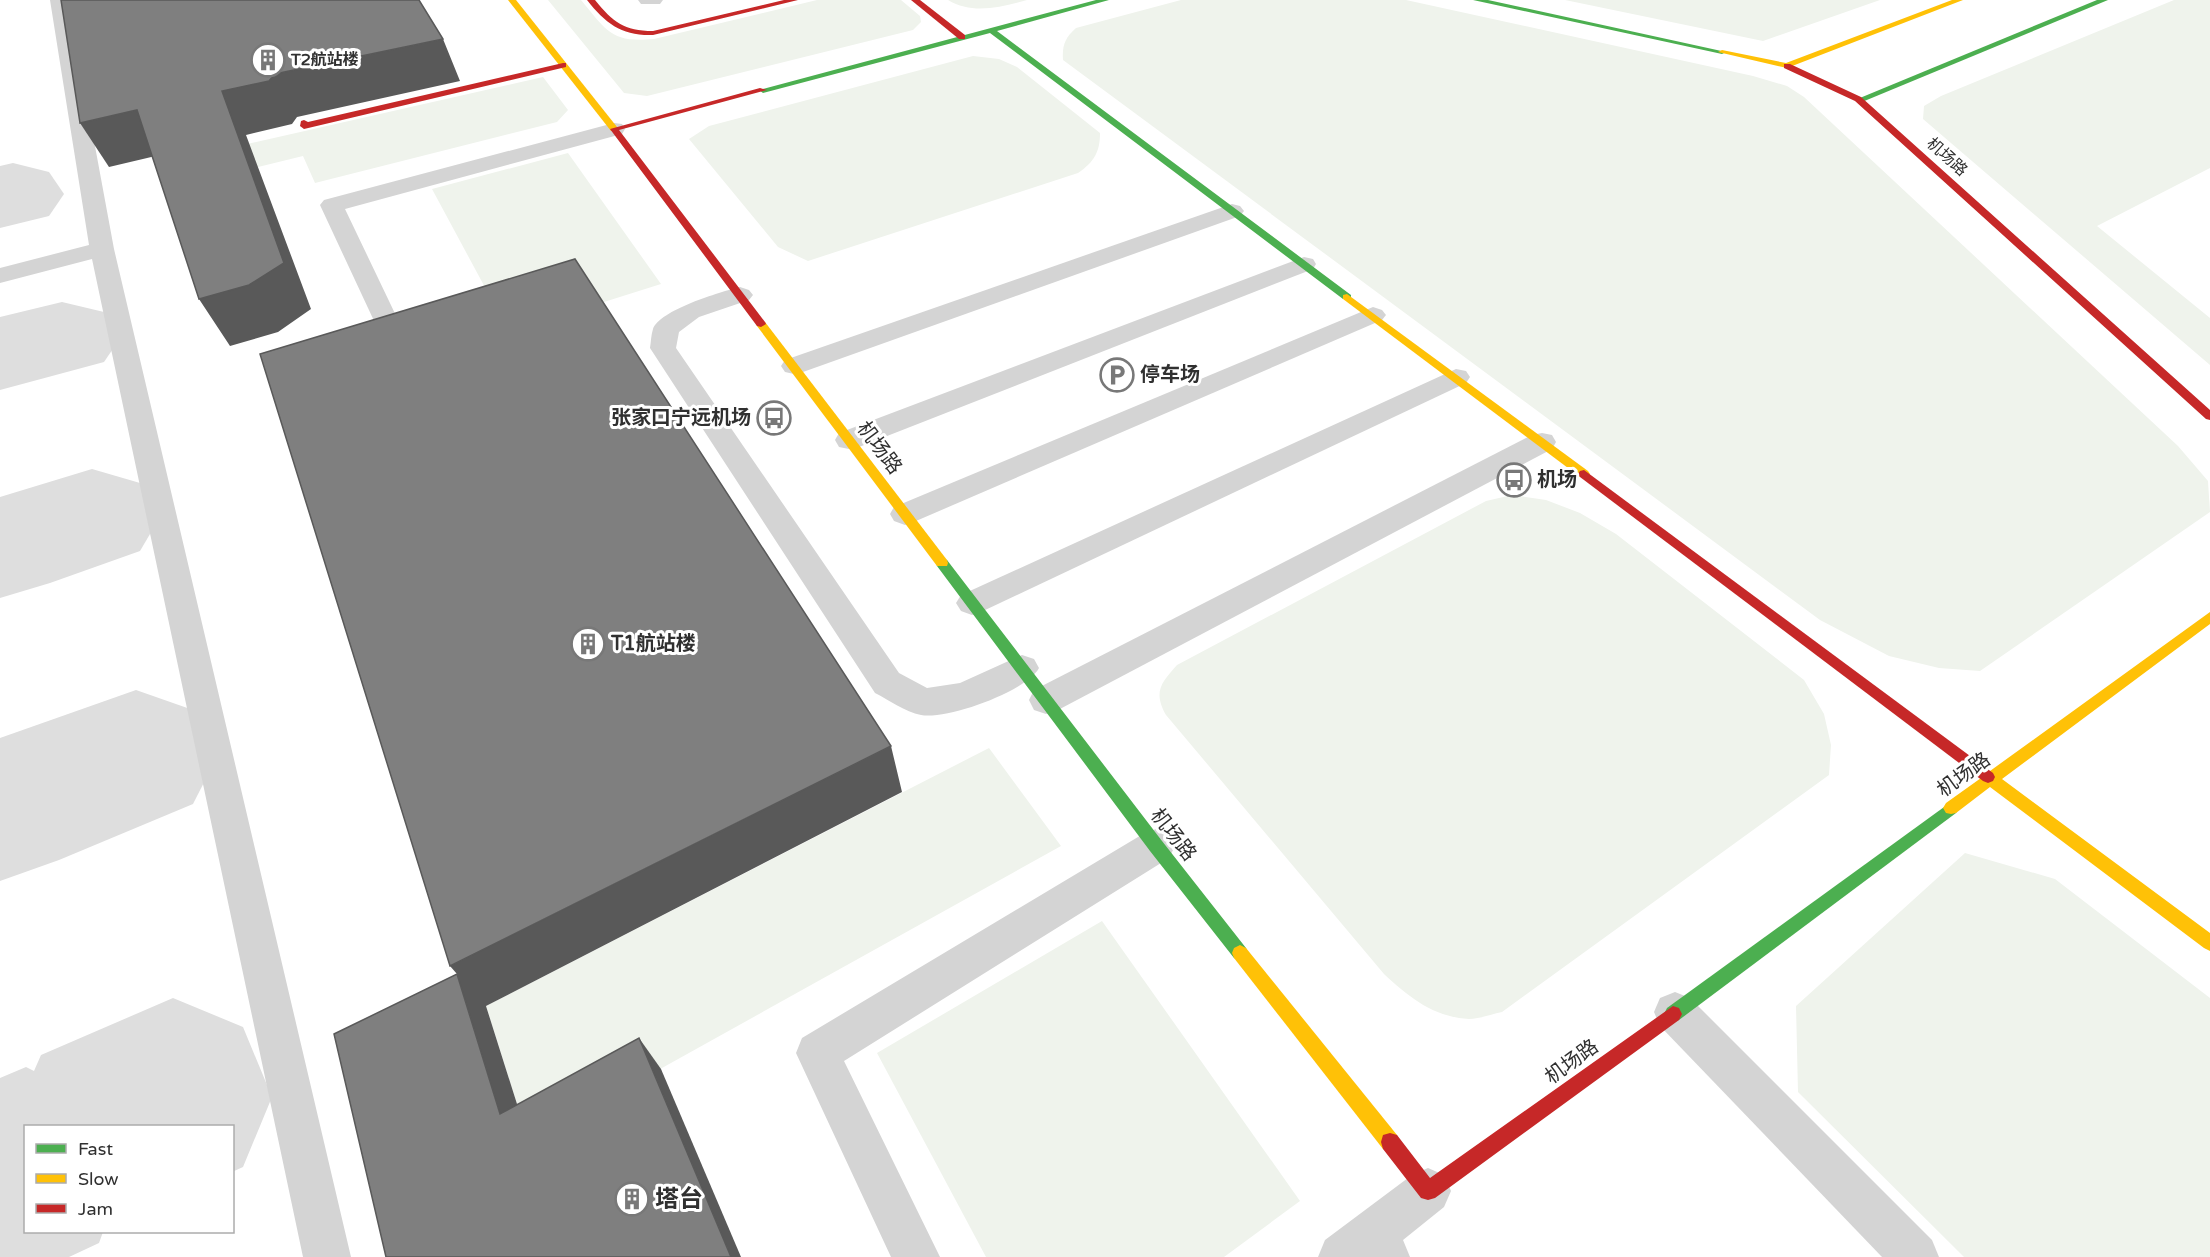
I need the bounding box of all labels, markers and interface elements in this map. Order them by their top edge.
building icon: T2航站楼 [250,42,286,78]
place label: T2航站楼 [290,50,359,70]
street label: 机场路 [1922,134,1972,180]
parking icon: 停车场 [1099,357,1135,393]
place label: 停车场 [1140,363,1200,387]
bus stop icon: 张家口宁远机场 [756,400,792,436]
place label: 张家口宁远机场 [611,406,751,430]
street label: 机场路 [851,417,907,479]
bus stop icon: 机场 [1496,462,1532,498]
place label: 机场 [1537,468,1577,492]
building icon: T1航站楼 [570,626,606,662]
place label: T1航站楼 [610,632,696,656]
street label: 机场路 [1933,748,1995,802]
street label: 机场路 [1145,804,1201,866]
street label: 机场路 [1541,1035,1603,1089]
legend [24,1125,234,1233]
text: Fast [78,1138,113,1160]
text: Slow [78,1168,119,1190]
building icon: 塔台 [614,1181,650,1217]
place label: 塔台 [655,1185,703,1214]
text: Jam [78,1198,113,1220]

